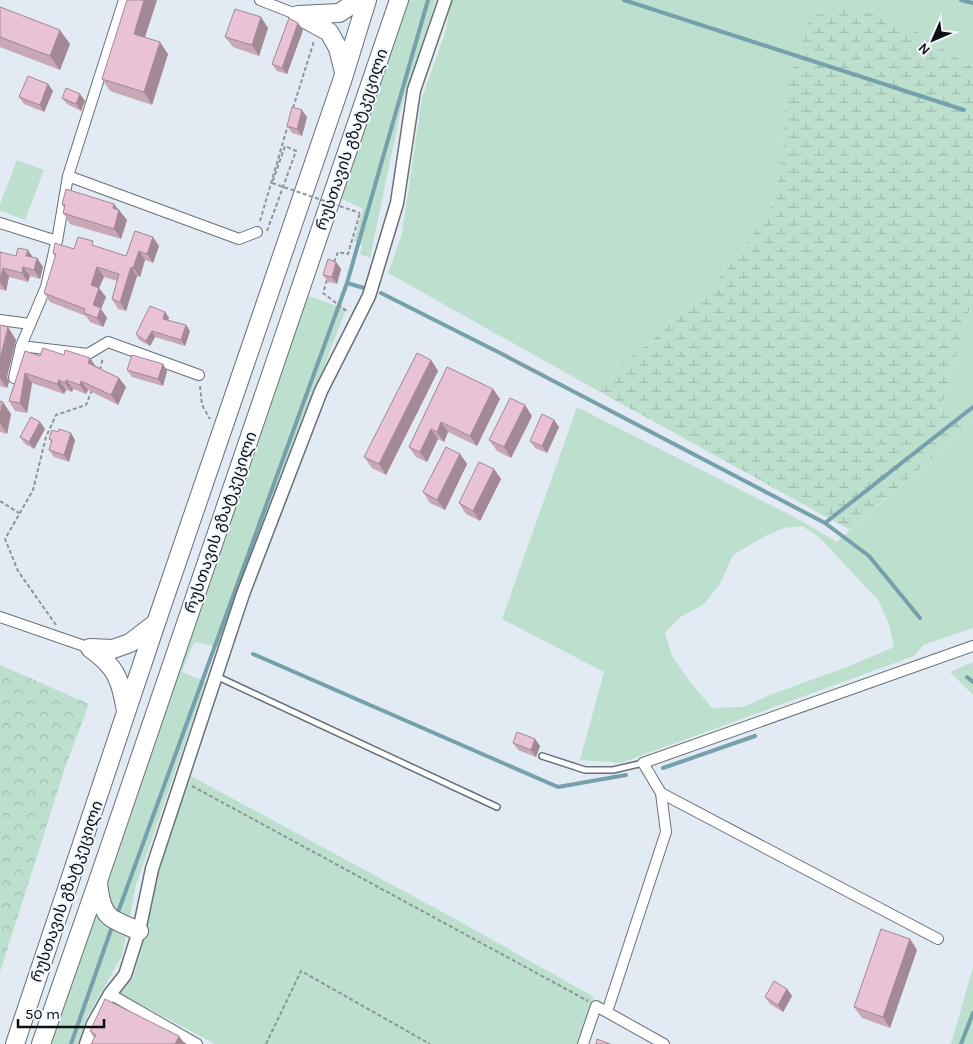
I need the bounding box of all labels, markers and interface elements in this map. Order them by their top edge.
north arrow [908,15,958,65]
text: N [915,39,934,58]
street label: რუსთავის გზატკეცილი [311,46,392,233]
street label: რუსთავის გზატკეცილი [180,429,261,616]
street label: რუსთავის გზატკეცილი [26,798,107,985]
scale bar [18,996,104,1028]
text: 50 m [25,1005,60,1023]

